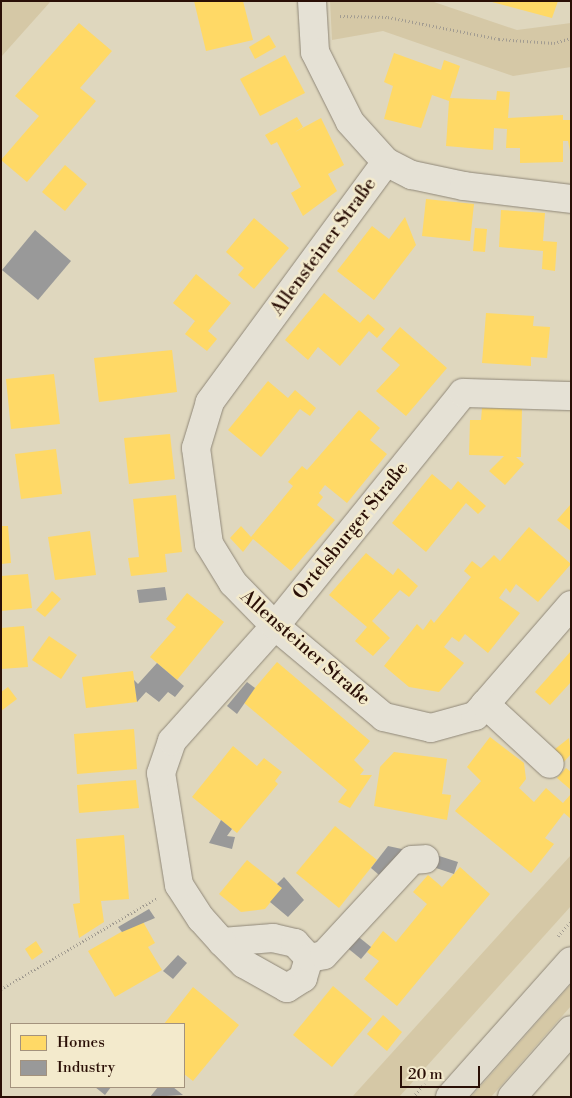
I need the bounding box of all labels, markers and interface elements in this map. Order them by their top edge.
street label: Allensteiner Straße [266,174,382,320]
street label: Ortelsburger Straße [289,458,413,604]
street label: Allensteiner Straße [235,585,375,711]
legend [10,1023,185,1088]
text: Homes [57,1033,105,1052]
scale bar [402,1056,482,1088]
text: Industry [57,1058,115,1077]
text: 20 m [408,1065,443,1084]

